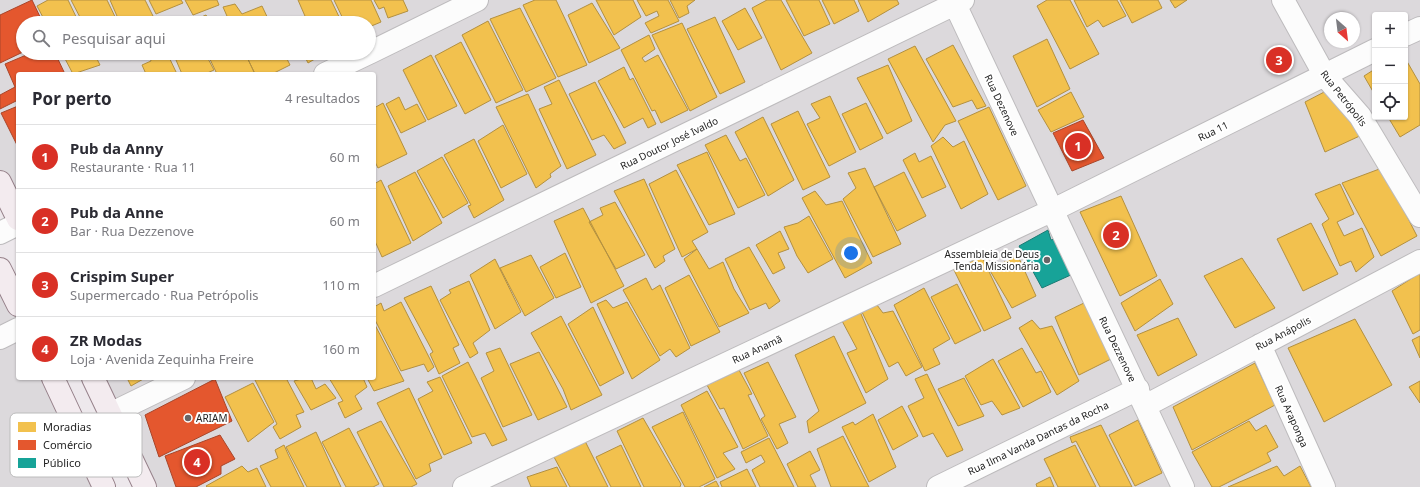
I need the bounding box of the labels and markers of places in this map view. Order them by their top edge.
pin: 3 [1266,45,1292,75]
pin: 1 [1065,131,1091,161]
pin: 2 [1103,220,1129,250]
place label: Assembleia de Deus Tenda Missionária [945,247,1039,273]
marker: Assembleia de Deus Tenda Missionária [1042,255,1052,265]
place label: ARIAM [196,411,227,425]
marker: ARIAM [183,413,193,423]
pin: 4 [184,447,210,477]

